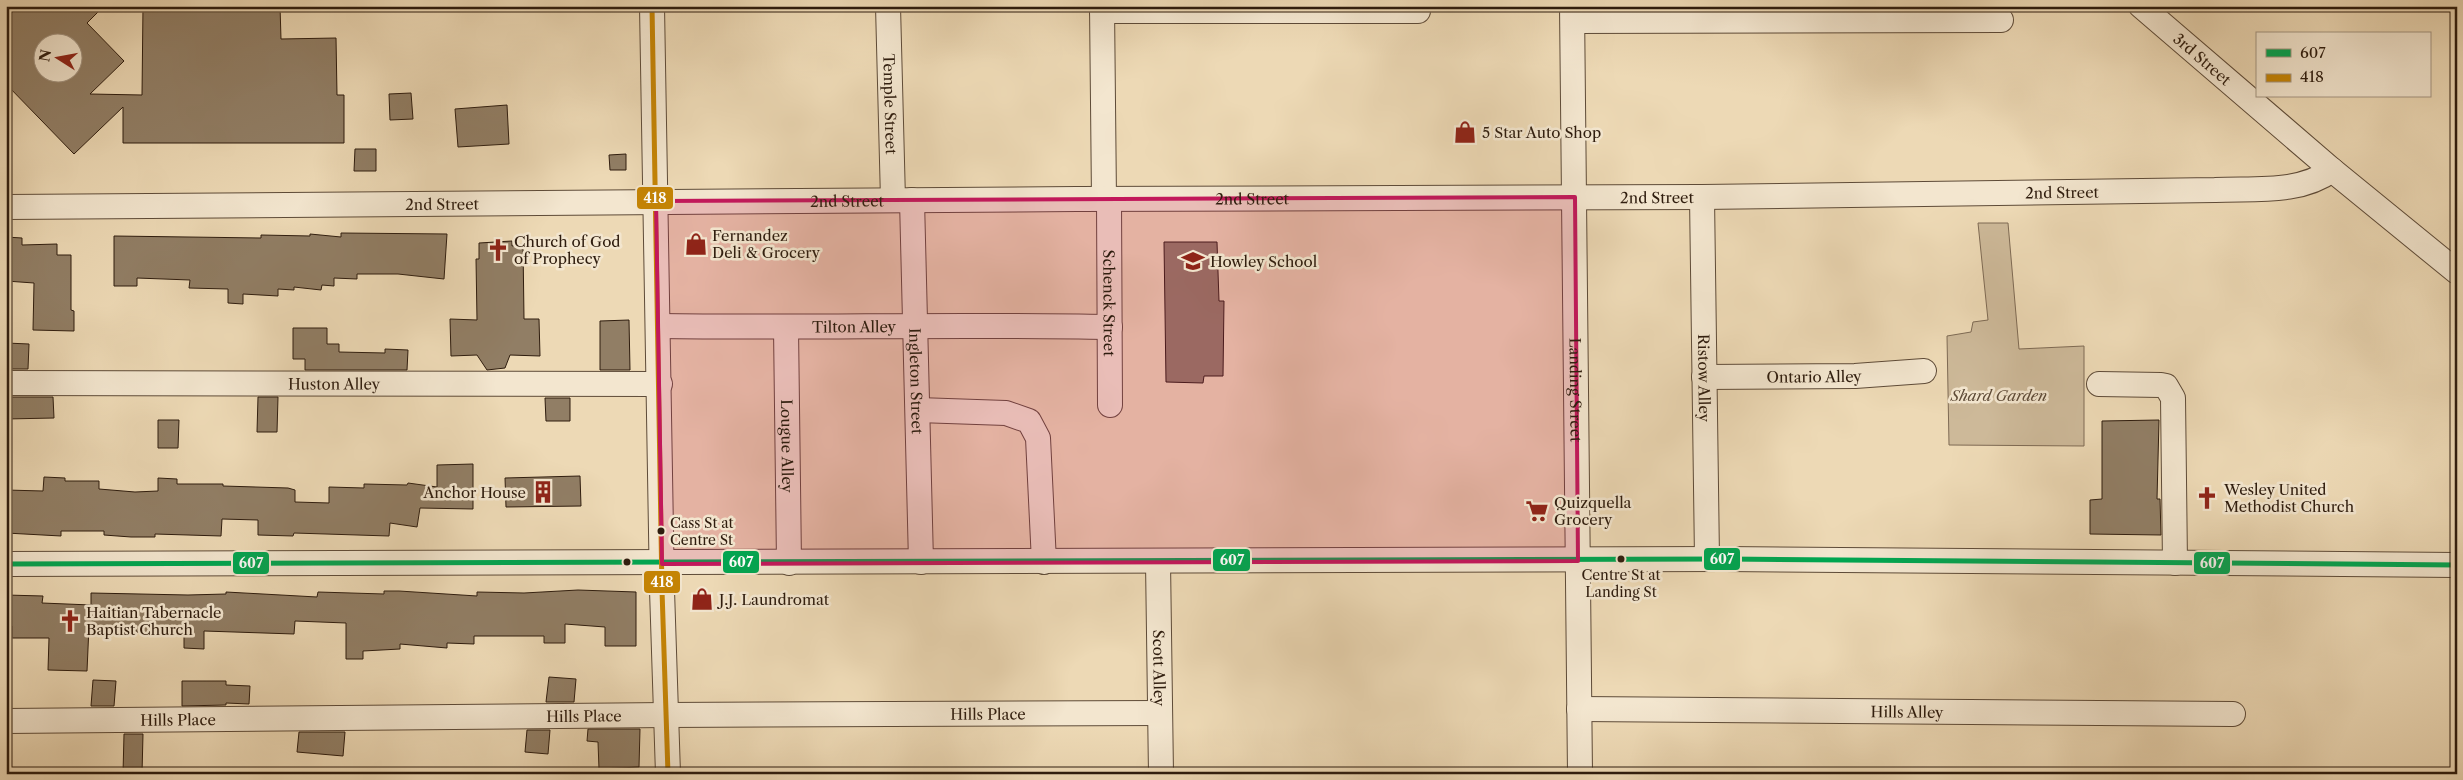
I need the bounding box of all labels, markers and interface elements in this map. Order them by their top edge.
street label: 3rd Street [2170,29,2236,89]
north arrow [32,32,82,82]
legend [2256,32,2430,98]
text: 607 [2300,43,2326,62]
text: N [35,48,55,63]
street label: Temple Street [880,53,901,155]
text: 418 [2300,67,2324,86]
shop icon: 5 Star Auto Shop [1452,119,1478,145]
place label: 5 Star Auto Shop [1482,123,1601,142]
street label: 2nd Street [2025,182,2100,202]
line badge: 418 [636,186,674,210]
street label: 2nd Street [1620,188,1695,207]
text: 418 [643,189,667,207]
street label: 2nd Street [1215,189,1290,208]
street label: 2nd Street [810,191,885,210]
street label: 2nd Street [405,194,480,214]
place label: Fernandez Deli & Grocery [712,226,821,262]
shop icon: Fernandez Deli & Grocery [683,231,709,257]
place label: Church of God of Prophecy [514,232,620,268]
church icon: Church of God of Prophecy [485,237,511,263]
school or university icon: Howley School [1180,248,1206,274]
street label: Schenck Street [1100,250,1119,357]
place label: Howley School [1210,252,1318,271]
street label: Tilton Alley [812,317,897,336]
street label: Ingleton Street [906,328,927,435]
street label: Ristow Alley [1694,334,1715,423]
street label: Landing Street [1566,338,1586,443]
street label: Ontario Alley [1766,366,1863,386]
street label: Huston Alley [288,374,381,393]
park label: Shard Garden [1950,386,2047,405]
street label: Lougue Alley [777,399,798,494]
building icon: Anchor House [530,479,556,505]
place label: Wesley United Methodist Church [2223,480,2355,516]
place label: Anchor House [422,483,526,502]
church icon: Wesley United Methodist Church [2194,485,2220,511]
place label: Quizquella Grocery [1554,493,1632,529]
supermarket icon: Quizquella Grocery [1524,498,1550,524]
place label: Cass St at Centre St [670,514,734,549]
marker: Cass St at Centre St [656,526,666,536]
line badge: 607 [1703,547,1741,571]
line badge: 607 [1212,548,1251,572]
line badge: 607 [722,550,760,574]
text: 607 [1710,550,1735,568]
line badge: 607 [232,551,270,575]
text: 607 [1220,551,1245,569]
line badge: 607 [2193,551,2231,575]
text: 607 [729,553,754,571]
text: 607 [239,554,264,572]
marker: Centre St at Landing St [1616,554,1626,564]
text: 607 [2200,554,2225,572]
unlabelled marker [622,557,632,567]
place label: Centre St at Landing St [1581,566,1661,601]
line badge: 418 [643,570,681,594]
text: 418 [650,573,674,591]
shop icon: J.J. Laundromat [689,586,715,612]
place label: J.J. Laundromat [717,590,830,609]
place label: Haitian Tabernacle Baptist Church [86,603,222,639]
church icon: Haitian Tabernacle Baptist Church [57,608,83,634]
street label: Scott Alley [1149,630,1170,707]
street label: Hills Alley [1871,702,1944,721]
street label: Hills Place [950,704,1026,723]
street label: Hills Place [546,706,622,726]
street label: Hills Place [140,710,216,729]

